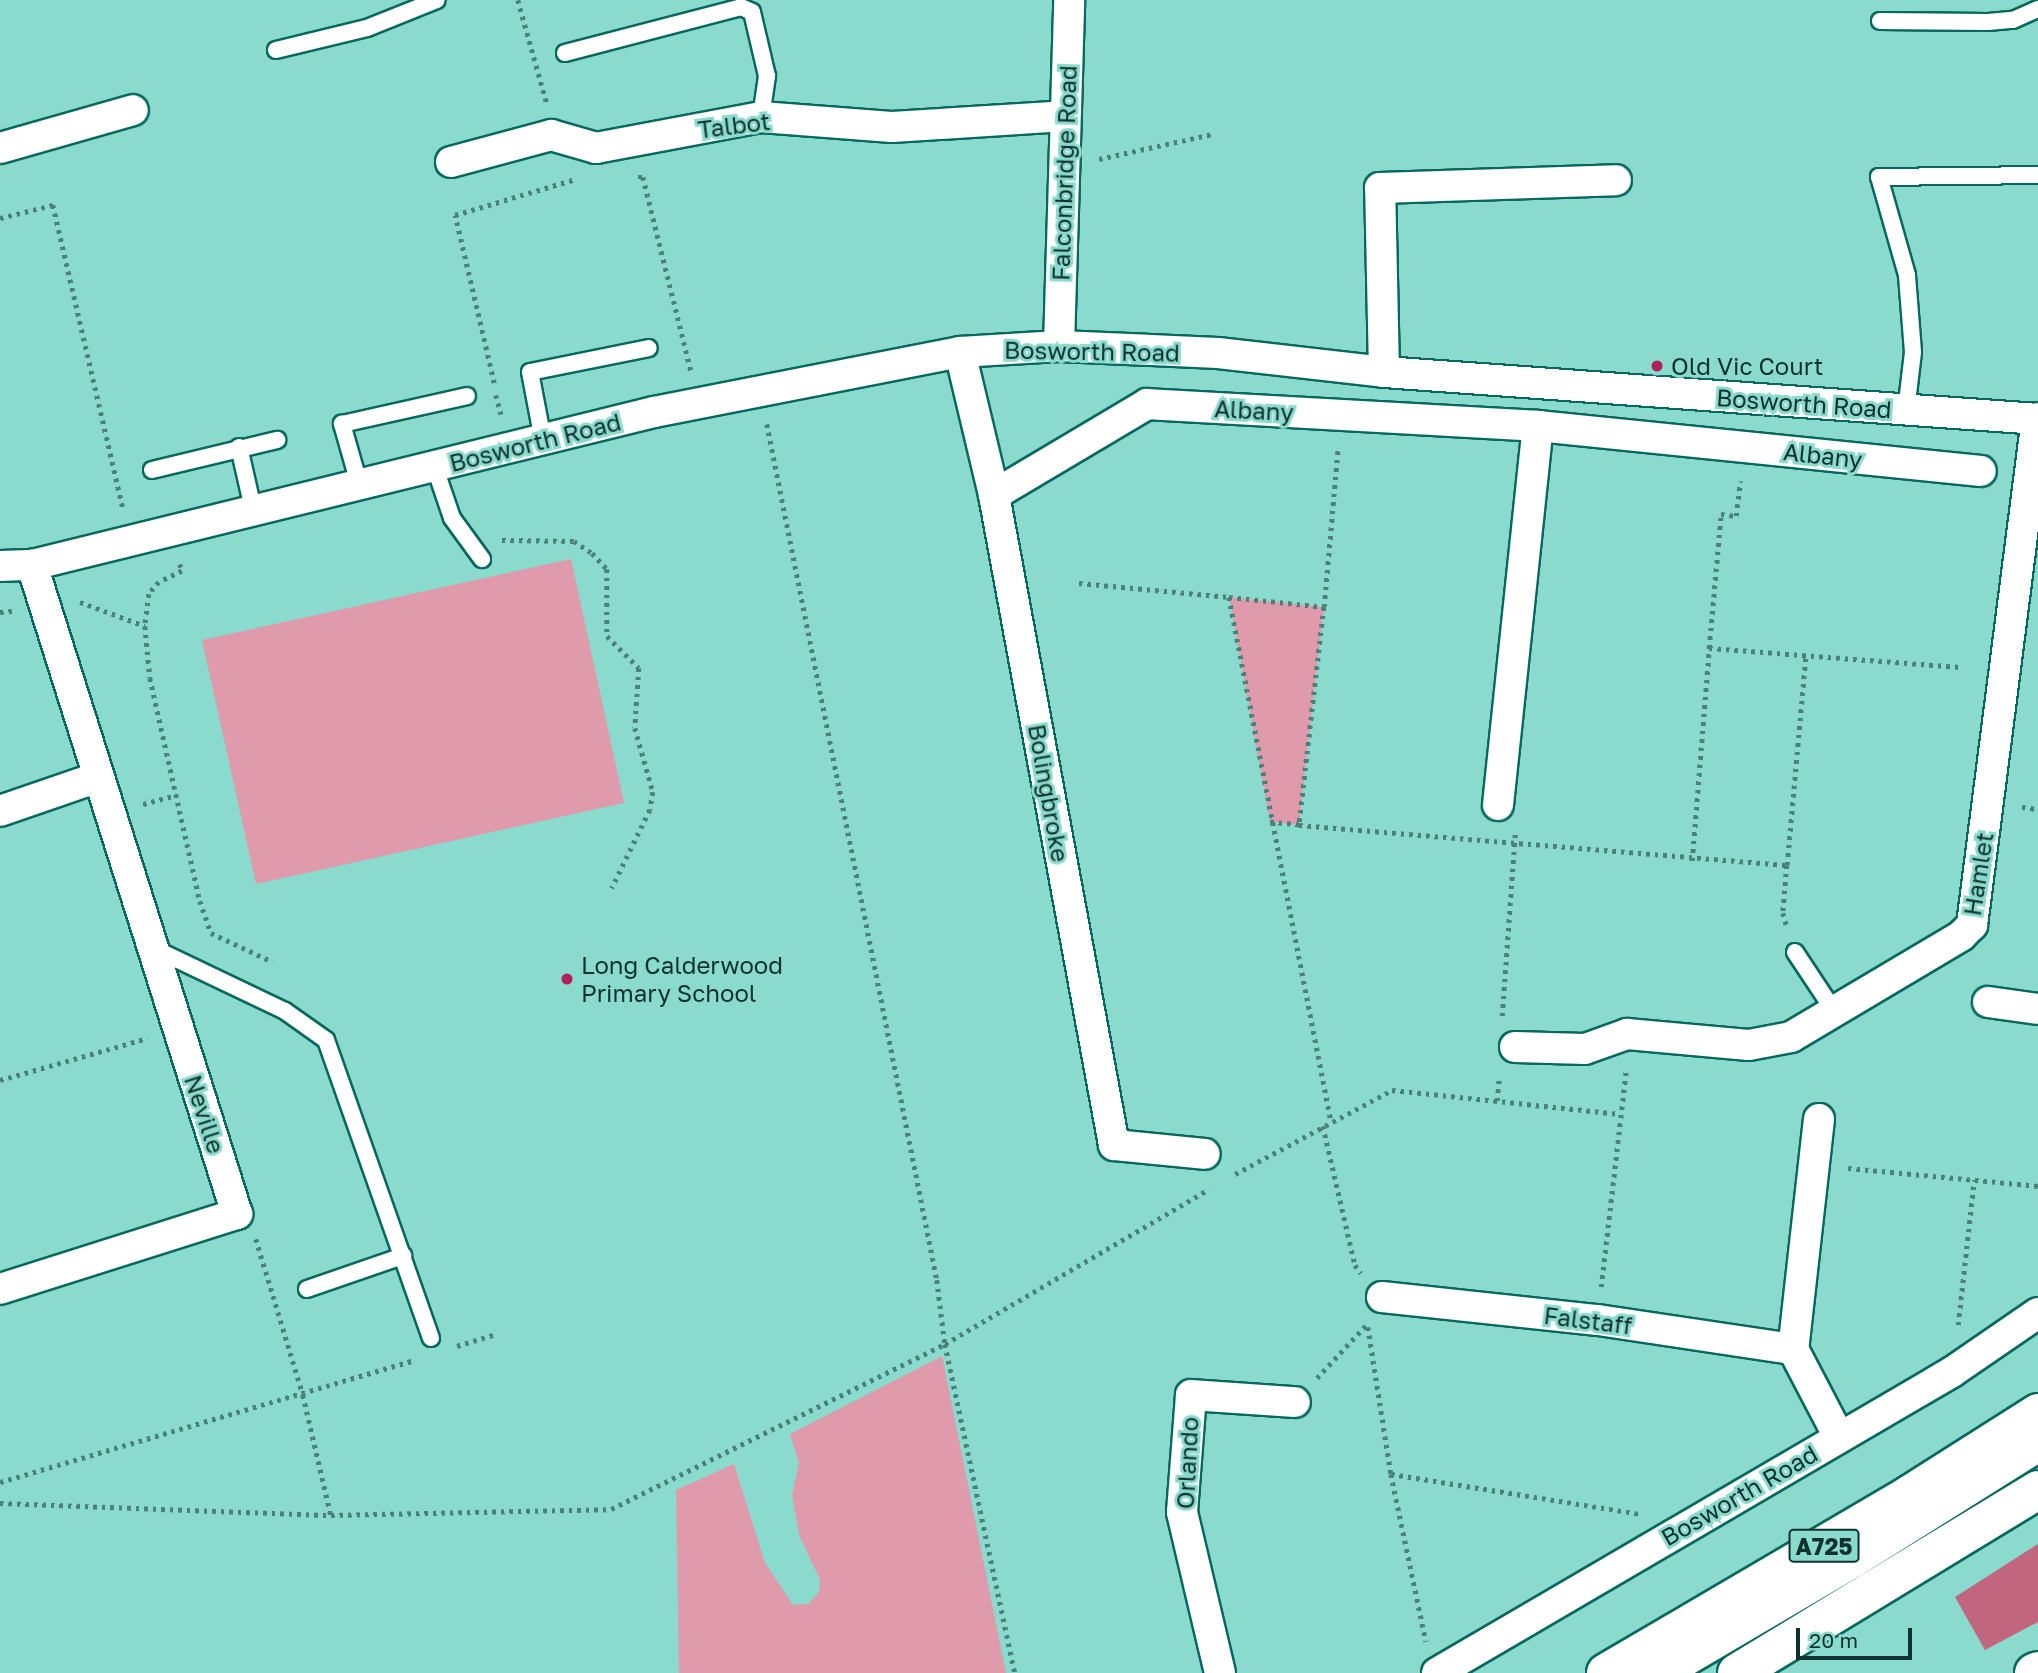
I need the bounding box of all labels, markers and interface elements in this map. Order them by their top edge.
street label: Falconbridge Road [1046,65,1082,281]
street label: Talbot [696,106,772,144]
street label: Bosworth Road [1004,335,1180,367]
place label: Old Vic Court [1671,352,1823,380]
marker: Old Vic Court [1649,358,1665,374]
street label: Bosworth Road [1715,383,1893,423]
street label: Albany [1214,394,1294,426]
street label: Bosworth Road [446,407,624,477]
street label: Albany [1782,437,1864,473]
street label: Bolingbroke [1023,722,1075,864]
street label: Hamlet [1957,830,1999,918]
place label: Long Calderwood Primary School [581,951,783,1007]
marker: Long Calderwood Primary School [559,971,575,987]
street label: Neville [179,1071,231,1157]
street label: Falstaff [1542,1300,1634,1340]
street label: Orlando [1170,1416,1204,1510]
street label: Bosworth Road [1656,1439,1822,1551]
road number: A725 [1787,1526,1861,1566]
scale bar [1800,1614,1916,1658]
text: 20 m [1809,1627,1858,1653]

